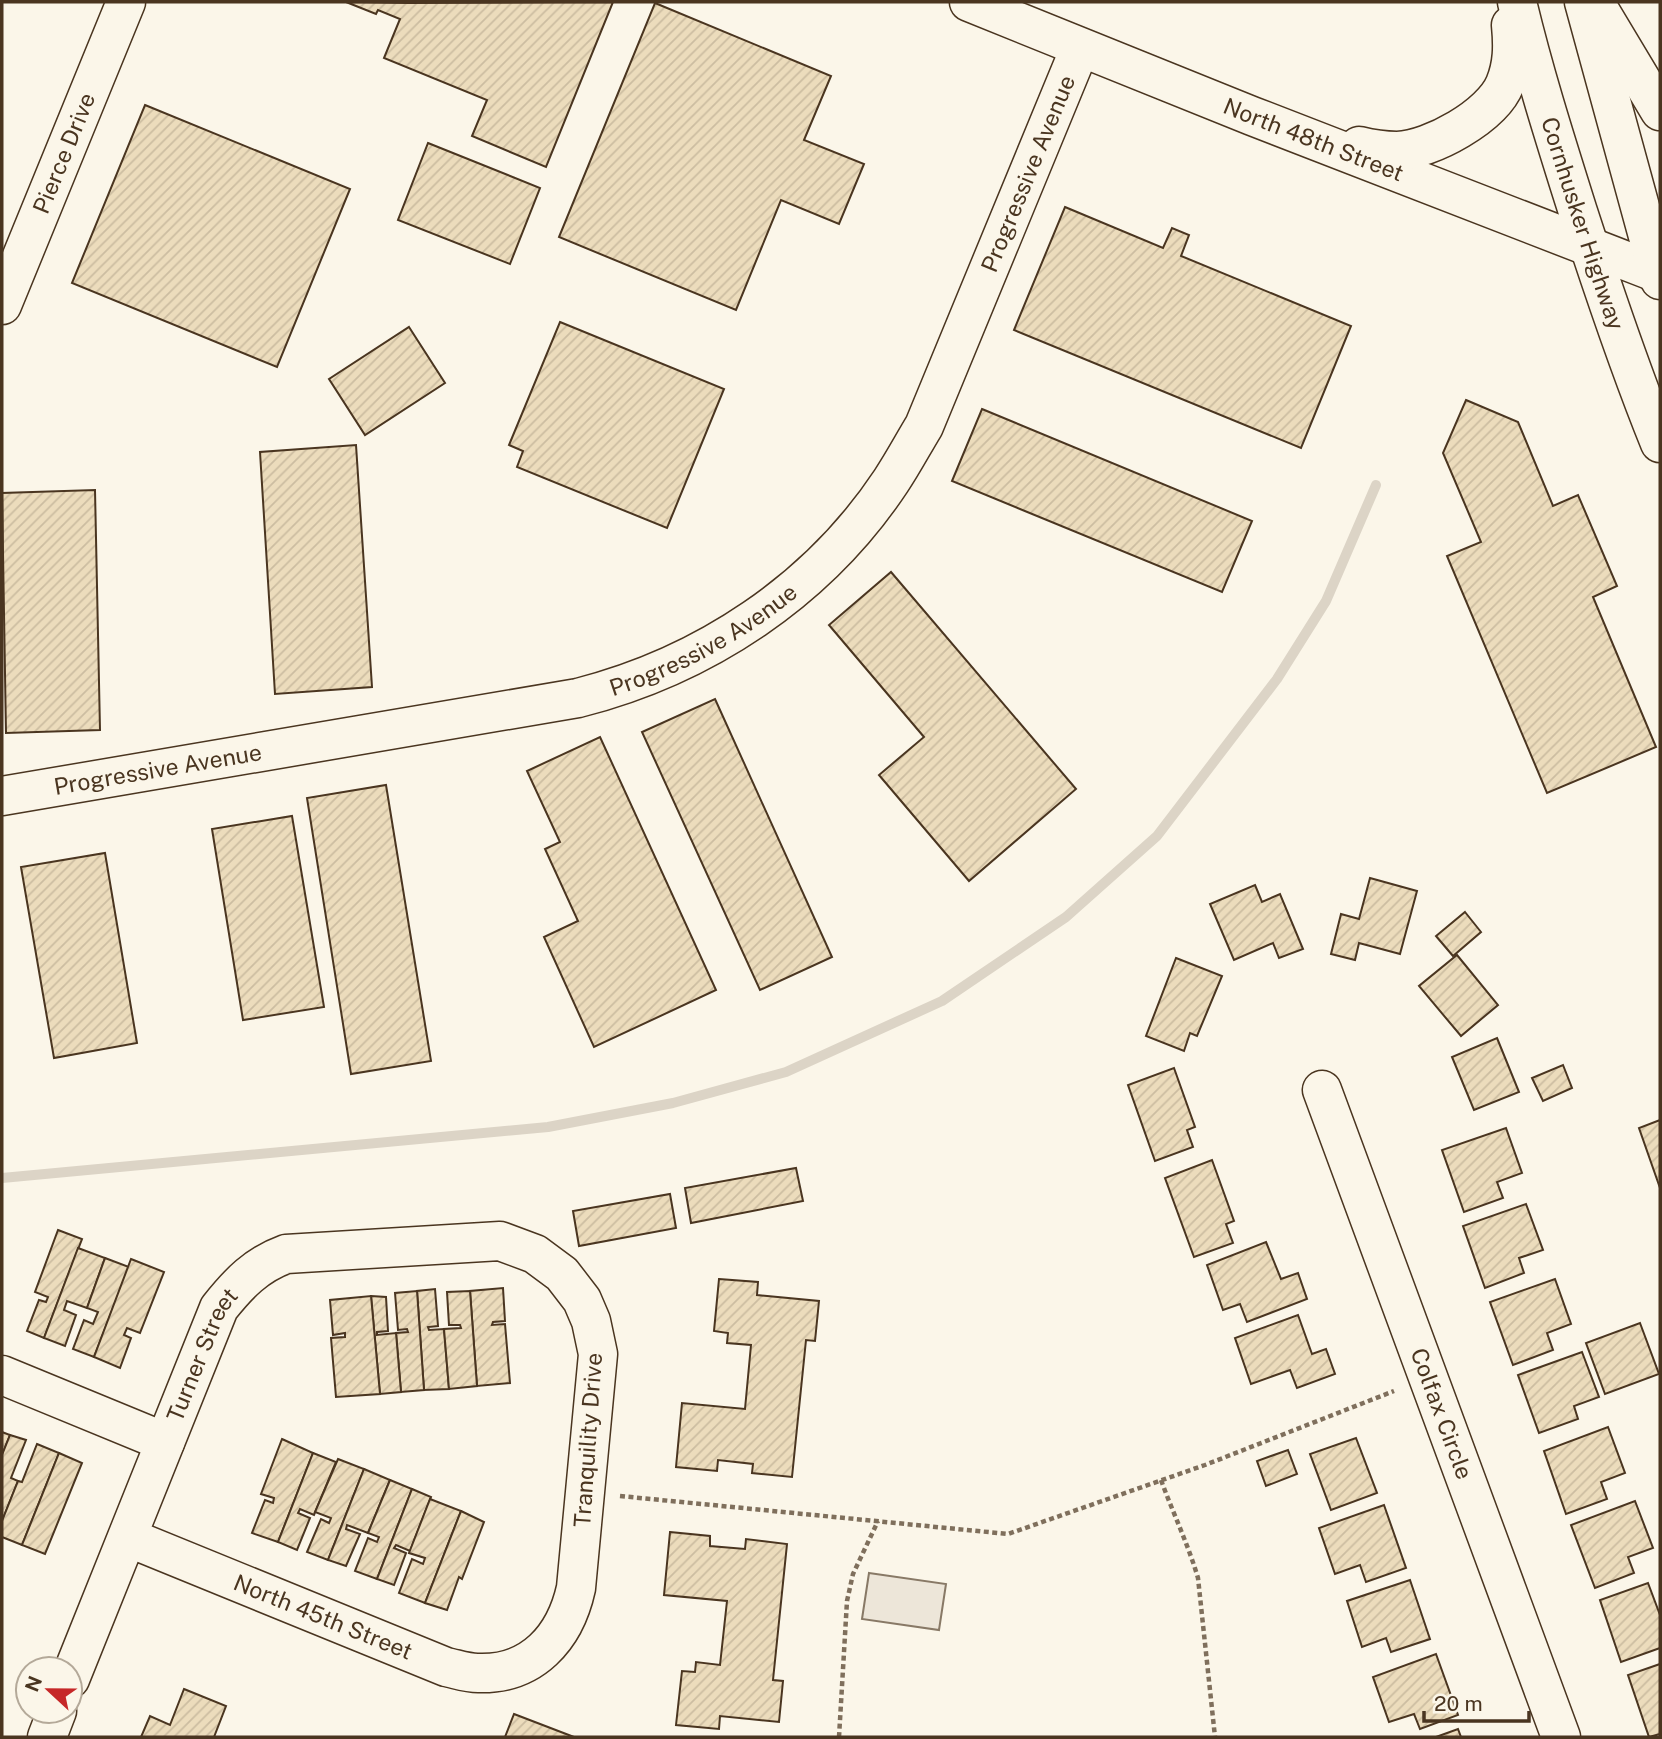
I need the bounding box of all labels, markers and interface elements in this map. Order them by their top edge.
street label: Progressive Avenue [975,71,1080,276]
street label: Pierce Drive [27,89,100,217]
street label: North 48th Street [1220,92,1408,186]
street label: Cornhusker Highway [1536,114,1630,333]
street label: Progressive Avenue [606,578,802,701]
street label: Progressive Avenue [52,738,264,800]
street label: Turner Street [161,1282,243,1425]
street label: Colfax Circle [1405,1344,1479,1483]
street label: Tranquility Drive [568,1352,607,1528]
street label: North 45th Street [230,1568,417,1665]
north arrow [14,1655,84,1725]
text: N [20,1673,46,1695]
scale bar [1424,1680,1529,1724]
text: 20 m [1434,1691,1483,1716]

